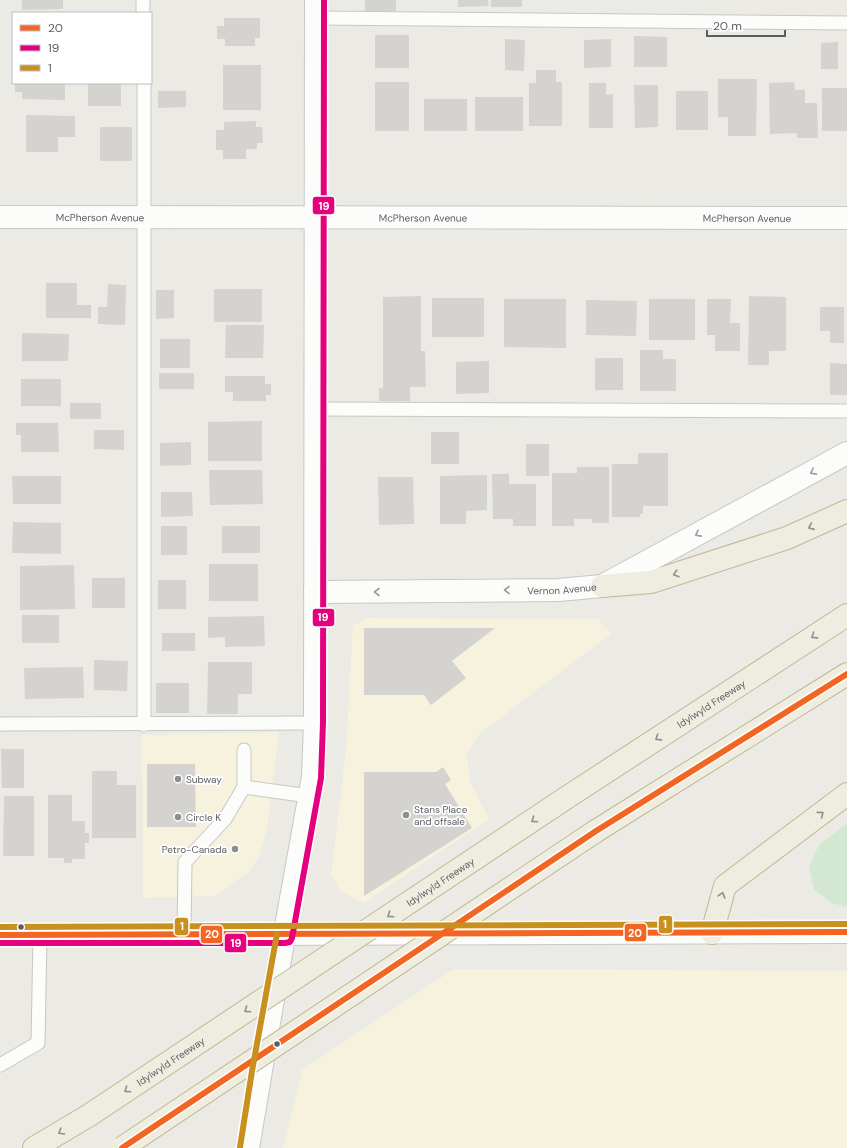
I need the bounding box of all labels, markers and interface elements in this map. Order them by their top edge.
legend [12,12,152,84]
scale bar [707,12,785,38]
text: 20 m [713,18,742,34]
text: 20 [48,20,63,36]
text: 19 [48,40,59,56]
text: 1 [48,60,52,76]
line badge: 19 [312,196,335,215]
text: 19 [319,199,330,213]
street label: McPherson Avenue [56,211,145,224]
street label: McPherson Avenue [379,211,468,225]
street label: McPherson Avenue [703,212,792,225]
one-way arrow [810,467,817,475]
one-way arrow [808,522,815,530]
one-way arrow [695,529,702,536]
one-way arrow [672,569,679,578]
street label: Vernon Avenue [527,580,598,597]
one-way arrow [504,586,510,595]
one-way arrow [374,587,380,596]
line badge: 19 [312,608,335,627]
text: 19 [318,610,329,624]
one-way arrow [811,632,818,639]
street label: Idylwyld Freeway [675,677,748,731]
one-way arrow [656,733,663,740]
place label: Subway [186,773,222,786]
marker: Subway [173,774,183,784]
place label: Stans Place and offsale [414,803,468,828]
marker: Stans Place and offsale [401,810,411,820]
place label: Circle K [186,811,221,824]
marker: Circle K [173,812,183,822]
one-way arrow [817,812,824,819]
one-way arrow [531,815,538,822]
place label: Petro-Canada [162,843,227,856]
marker: Petro-Canada [230,844,240,854]
street label: Idylwyld Freeway [404,855,477,909]
one-way arrow [717,892,726,899]
one-way arrow [387,910,394,918]
line badge: 1 [658,915,673,934]
line badge: 1 [174,917,189,936]
text: 1 [663,917,667,931]
text: 1 [180,919,184,933]
unlabelled marker [16,922,26,932]
line badge: 20 [624,923,647,942]
line badge: 20 [200,925,223,944]
text: 20 [628,926,642,940]
text: 20 [205,927,219,941]
line badge: 19 [224,933,247,953]
text: 19 [231,936,242,950]
one-way arrow [244,1005,251,1013]
street label: Idylwyld Freeway [134,1034,208,1089]
unlabelled marker [272,1039,282,1049]
one-way arrow [124,1085,131,1093]
one-way arrow [58,1127,65,1134]

